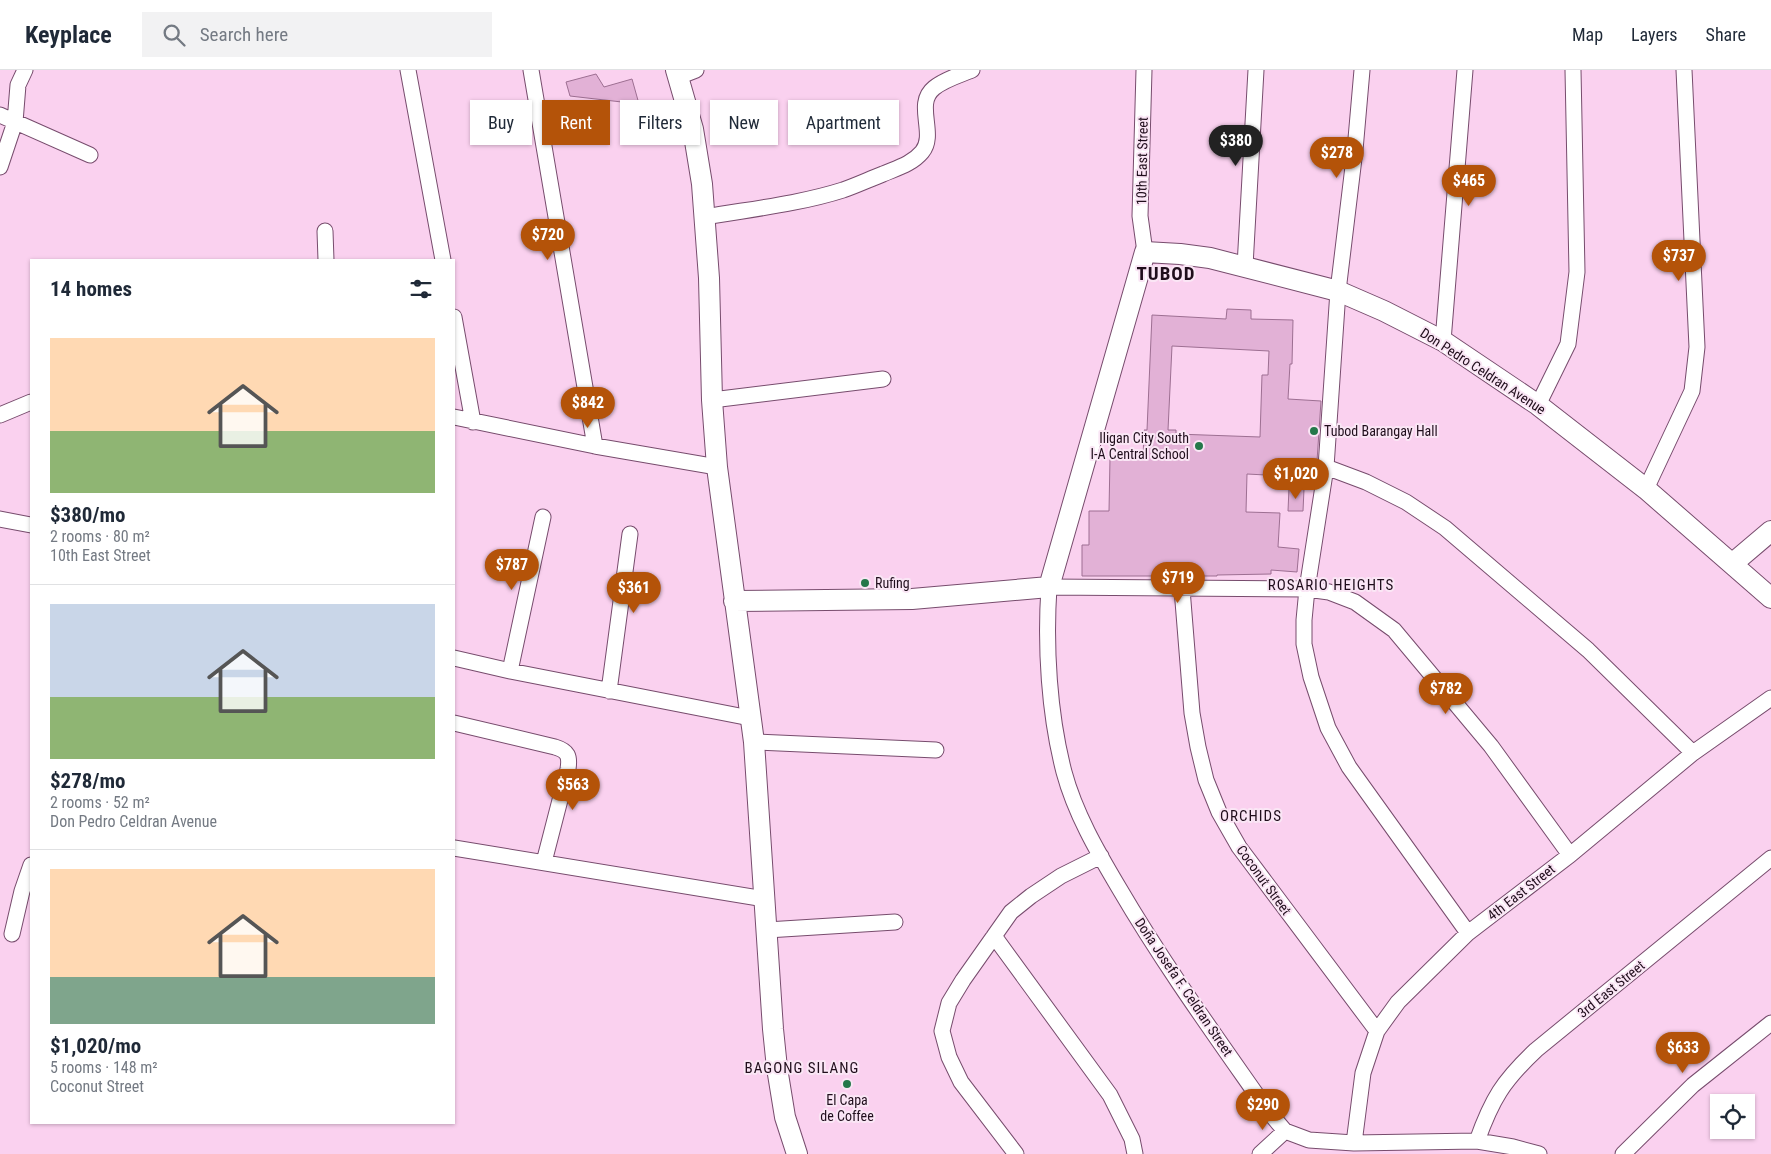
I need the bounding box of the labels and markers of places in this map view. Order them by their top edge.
pin: $380 [1206,124,1266,167]
pin: $278 [1307,136,1367,179]
pin: $465 [1439,164,1499,207]
pin: $720 [518,218,578,261]
pin: $737 [1649,240,1709,282]
pin: $842 [558,386,618,429]
place label: Tubod Barangay Hall [1324,423,1438,439]
marker: Tubod Barangay Hall [1308,425,1320,437]
place label: Iligan City South I-A Central School [1090,430,1189,462]
marker: Iligan City South I-A Central School [1193,440,1205,452]
pin: $1,020 [1255,458,1337,500]
pin: $787 [482,548,542,591]
pin: $719 [1148,562,1208,604]
pin: $361 [604,572,664,614]
place label: Rufing [875,575,910,591]
marker: Rufing [859,577,871,589]
pin: $782 [1416,672,1476,715]
pin: $563 [543,768,603,811]
pin: $633 [1653,1032,1713,1074]
marker: El Capa de Coffee [841,1078,853,1090]
pin: $290 [1233,1088,1293,1131]
place label: El Capa de Coffee [820,1092,874,1124]

